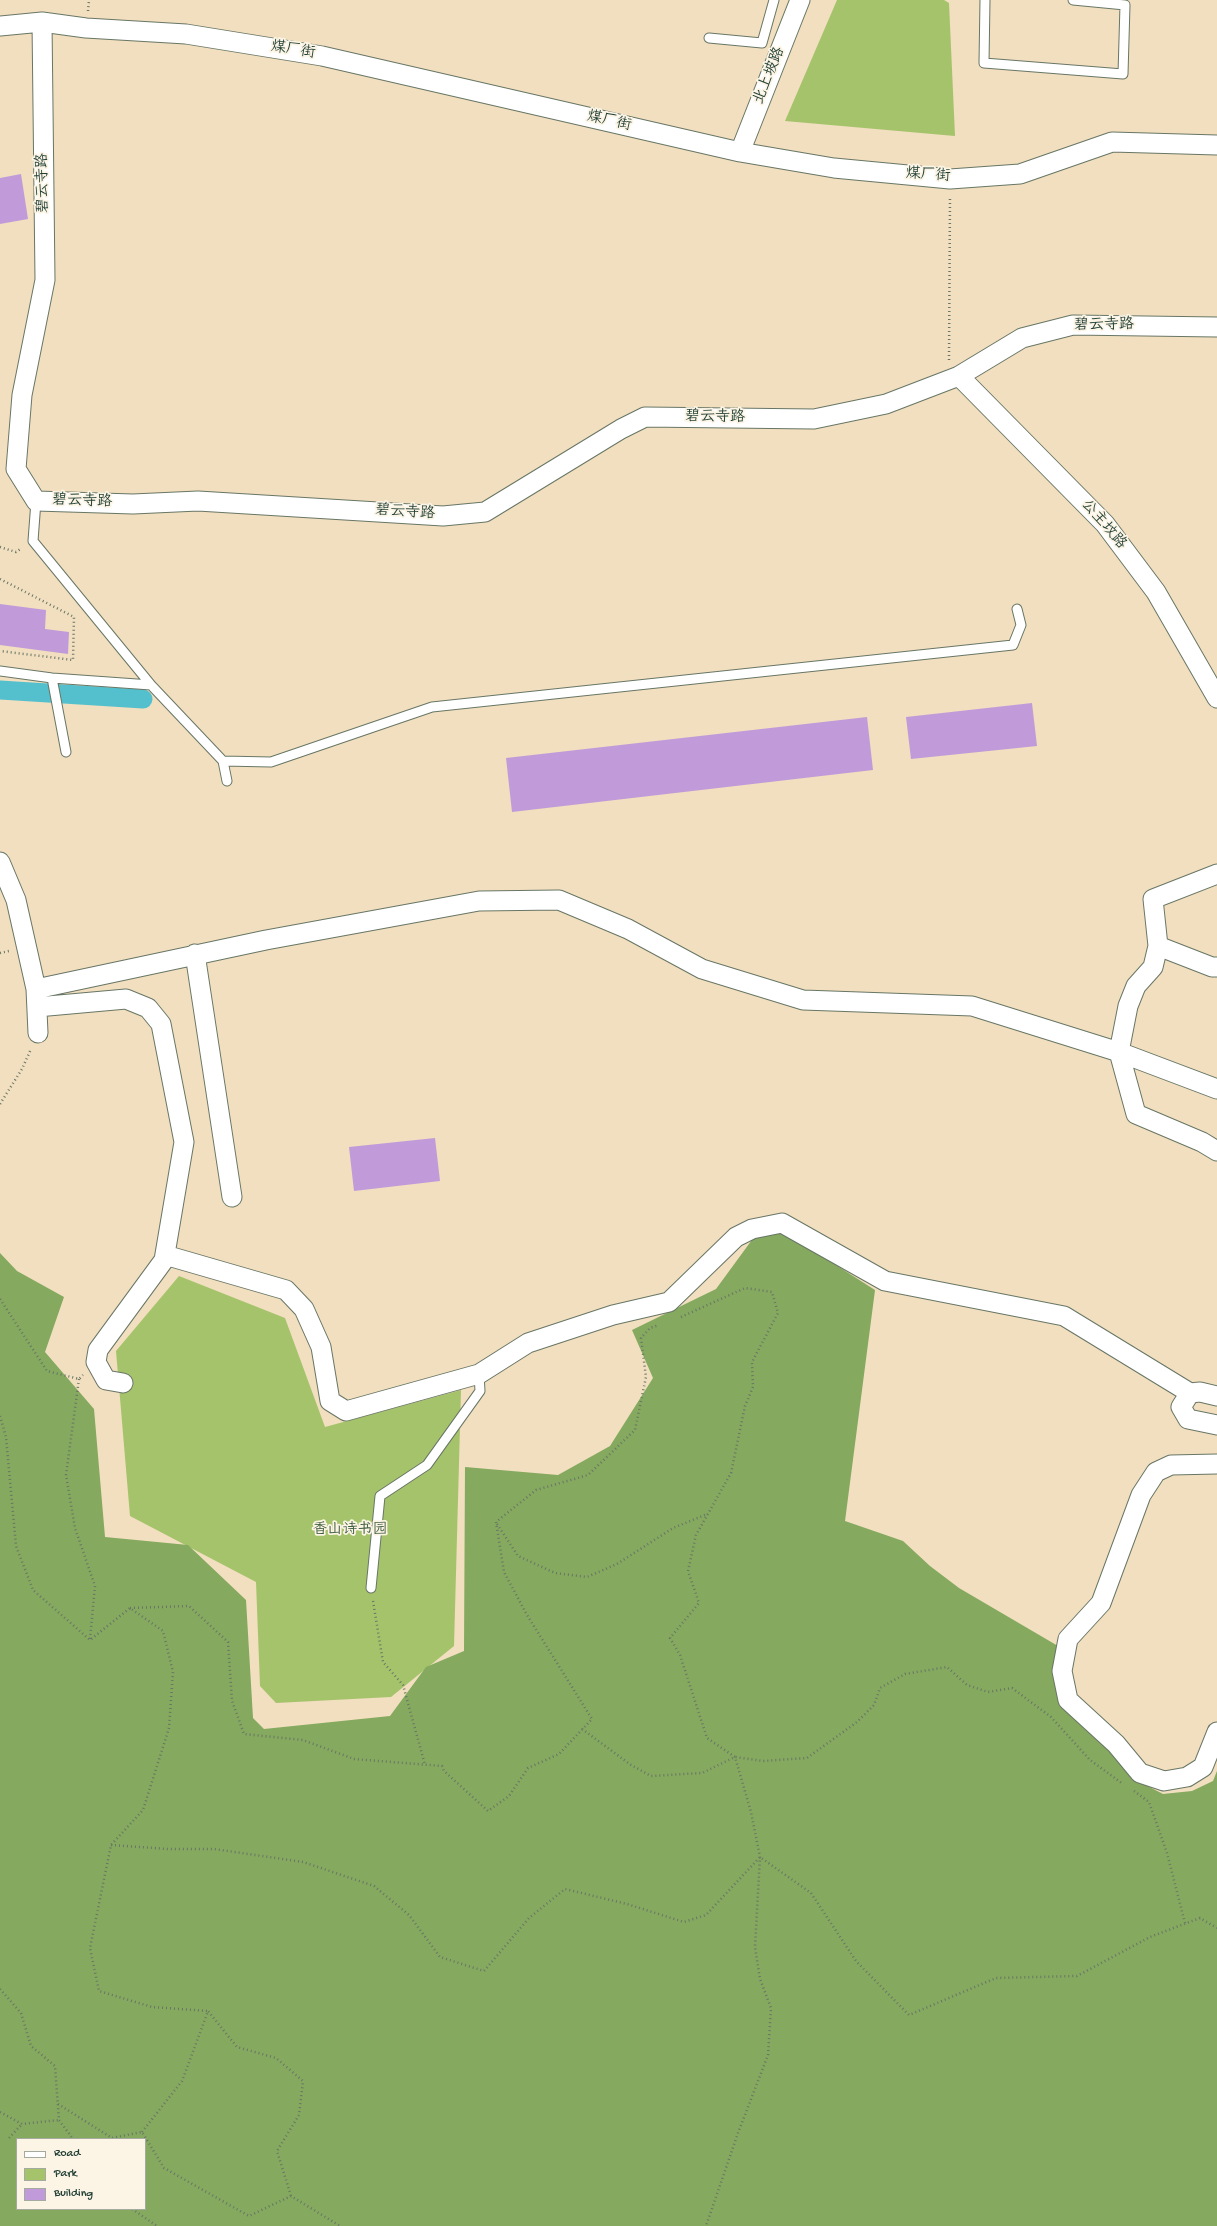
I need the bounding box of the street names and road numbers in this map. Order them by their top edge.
street label: 煤厂街 [269,39,317,63]
street label: 北上坡路 [750,45,790,107]
street label: 煤厂街 [585,108,633,136]
street label: 碧云寺路 [34,153,54,213]
street label: 煤厂街 [905,165,951,187]
street label: 碧云寺路 [1074,316,1134,336]
street label: 碧云寺路 [685,408,745,428]
street label: 碧云寺路 [52,492,112,512]
street label: 公主坟路 [1077,496,1129,554]
street label: 碧云寺路 [374,502,436,524]

